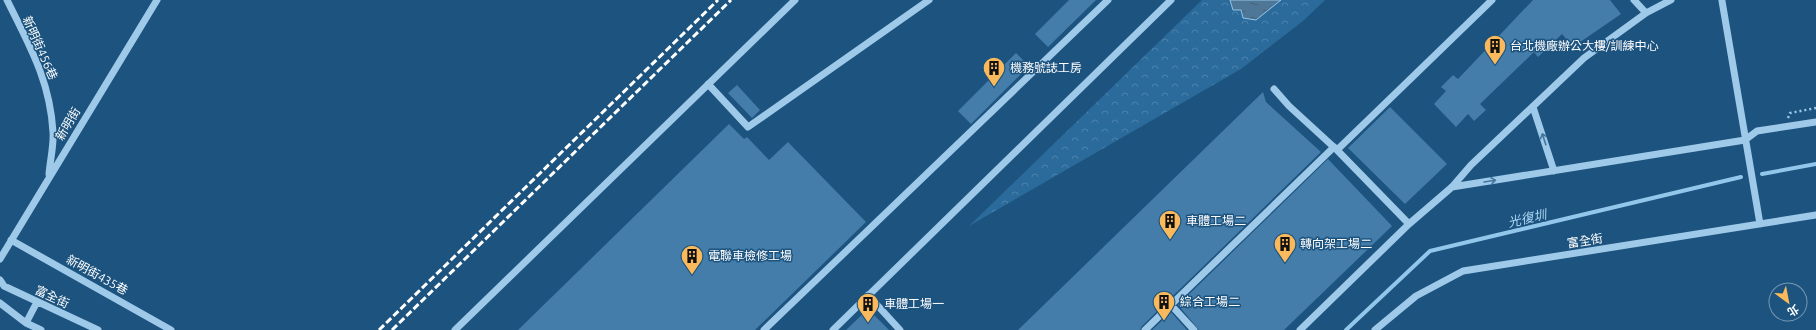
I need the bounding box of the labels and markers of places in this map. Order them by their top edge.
building icon: 台北機廠辦公大樓/訓練中心 [1482,33,1508,66]
place label: 台北機廠辦公大樓/訓練中心 [1510,39,1658,52]
building icon: 機務號誌工房 [981,55,1007,88]
place label: 機務號誌工房 [1010,61,1082,74]
building icon: 車體工場二 [1157,208,1183,241]
place label: 車體工場二 [1186,214,1246,227]
building icon: 轉向架工場二 [1272,231,1298,264]
place label: 轉向架工場二 [1300,237,1372,250]
building icon: 電聯車檢修工場 [679,243,705,276]
place label: 電聯車檢修工場 [708,249,792,262]
building icon: 綜合工場二 [1151,289,1177,322]
building icon: 車體工場一 [855,291,881,324]
place label: 綜合工場二 [1180,295,1240,308]
place label: 車體工場一 [884,297,944,310]

